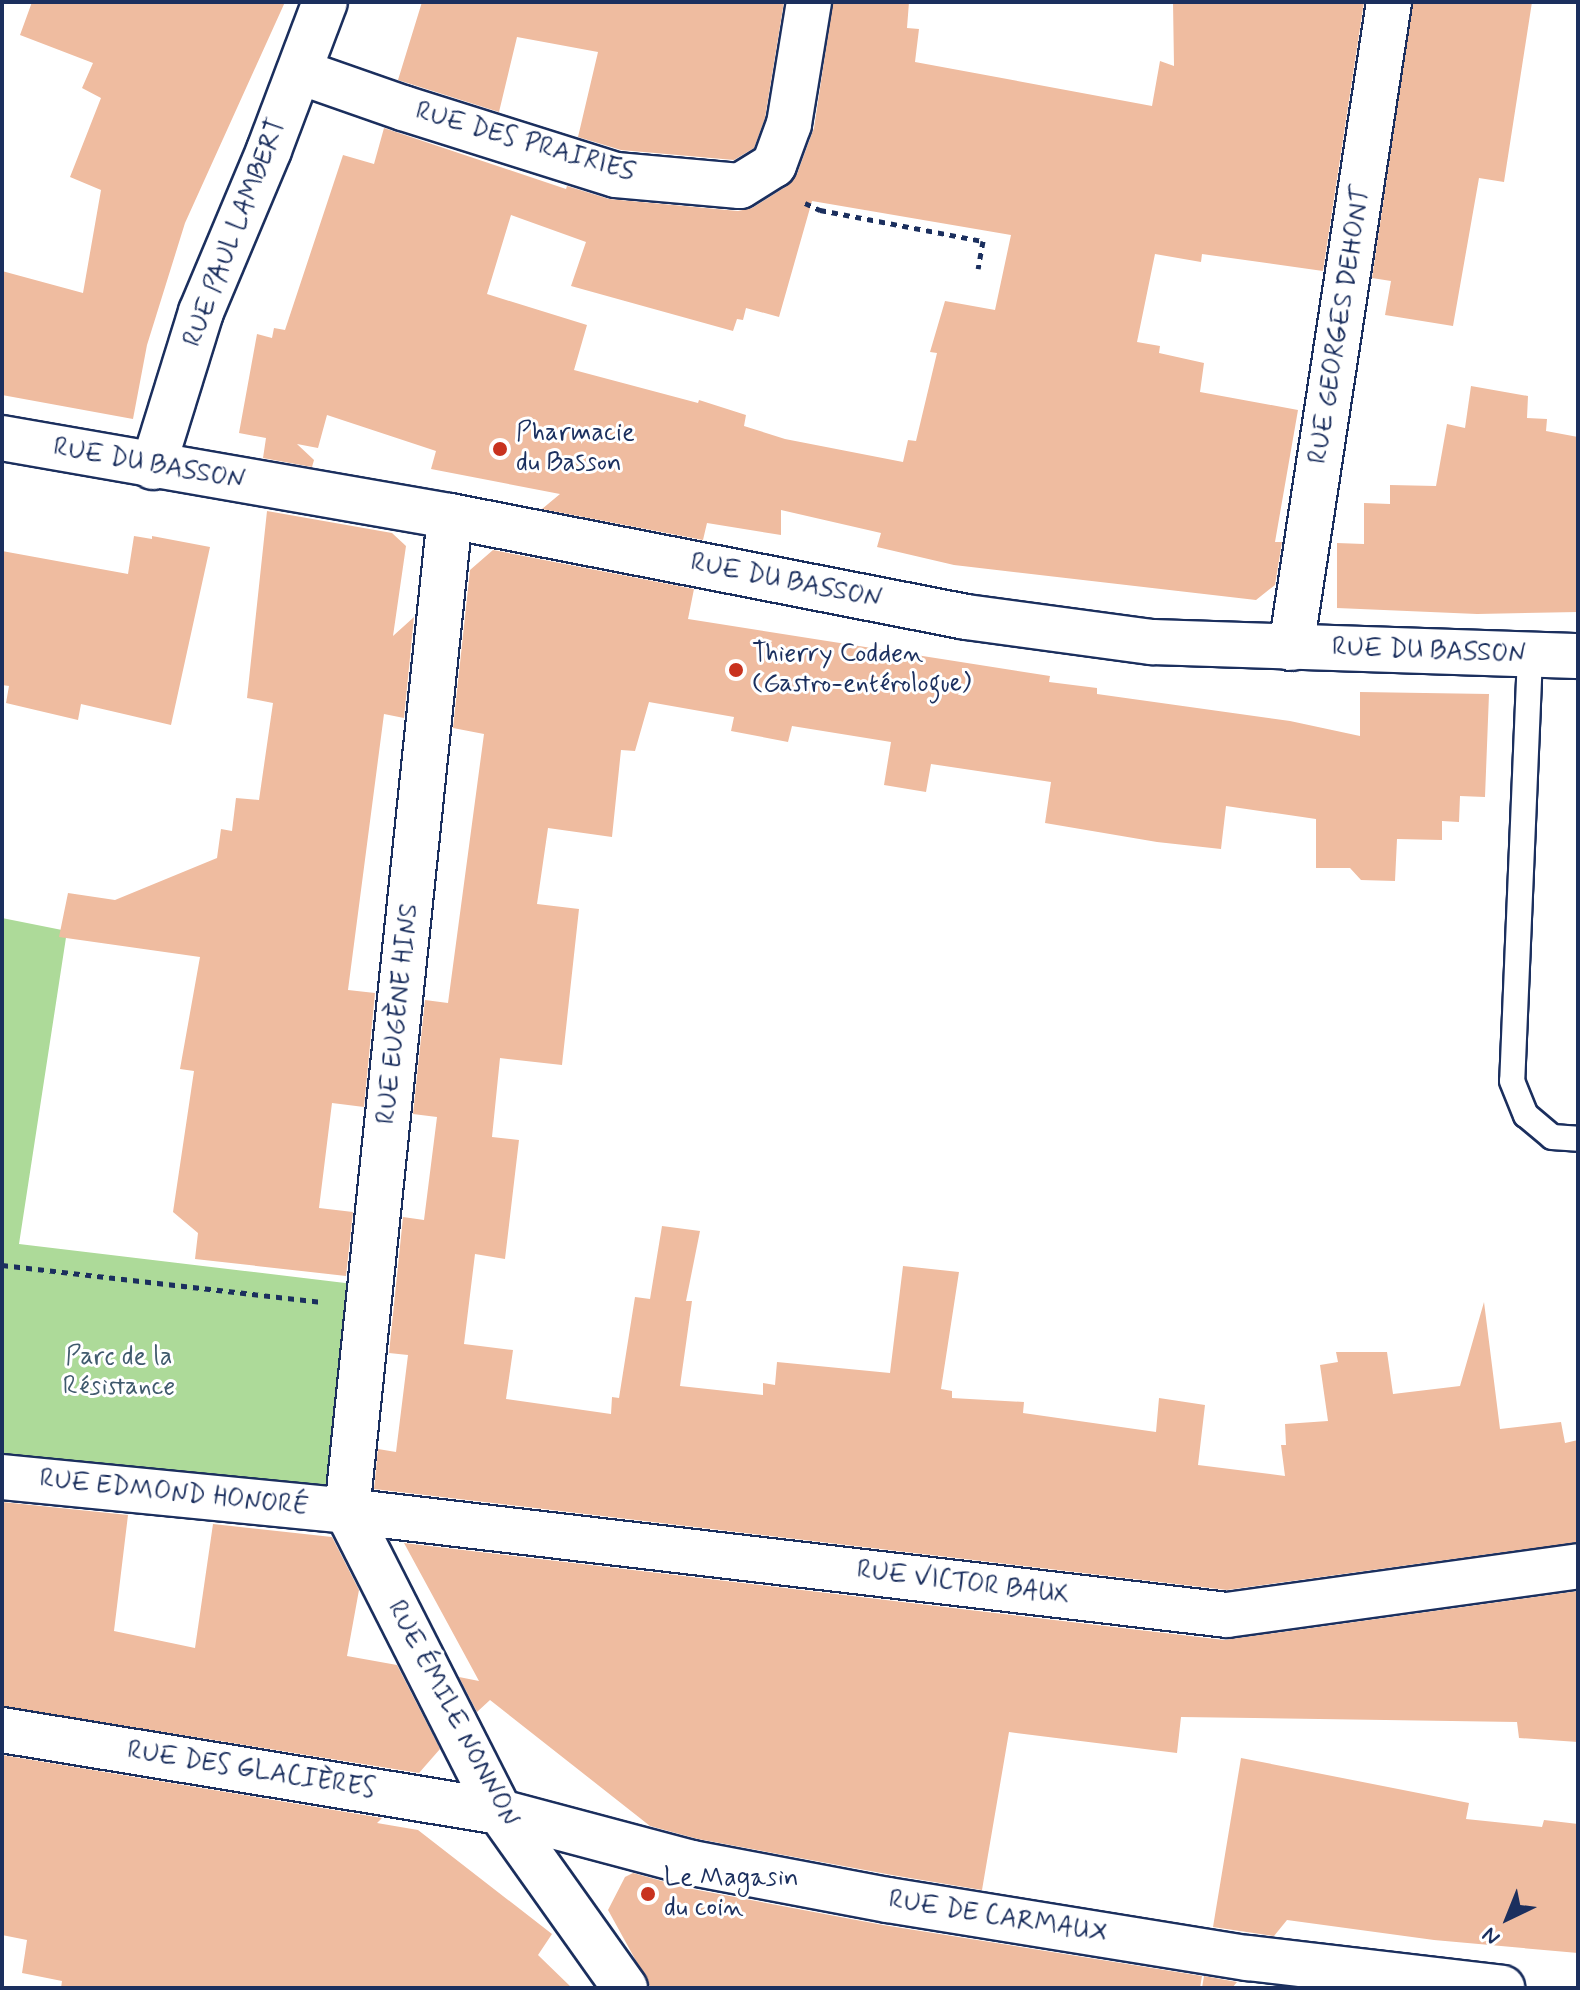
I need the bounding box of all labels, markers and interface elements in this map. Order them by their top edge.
street label: RUE DES PRAIRIES [412,97,638,189]
street label: RUE PAUL LAMBERT [177,111,295,355]
street label: RUE GEORGES DEHONT [1304,188,1378,462]
place label: Pharmacie du Basson [516,418,635,480]
street label: RUE DU BASSON [50,433,248,497]
marker: Pharmacie du Basson [491,440,509,458]
street label: RUE DU BASSON [687,548,885,616]
street label: RUE DU BASSON [1331,633,1527,671]
place label: Thierry Codden (Gastro-entérologue) [752,639,971,700]
marker: Thierry Codden (Gastro-entérologue) [727,661,745,679]
street label: RUE EUGÈNE HINS [372,901,426,1127]
park label: Parc de la Résistance [63,1342,175,1404]
street label: RUE EDMOND HONORÉ [35,1464,313,1524]
street label: RUE VICTOR BAUX [849,1555,1077,1613]
street label: RUE ÉMILE NONNON [379,1595,525,1833]
street label: RUE DES GLACIÈRES [126,1736,376,1806]
place label: Le Magasin du coin [664,1863,790,1924]
north arrow [1468,1878,1548,1958]
marker: Le Magasin du coin [639,1885,657,1903]
street label: RUE DE CARMAUX [888,1886,1108,1950]
text: N [1477,1920,1507,1951]

